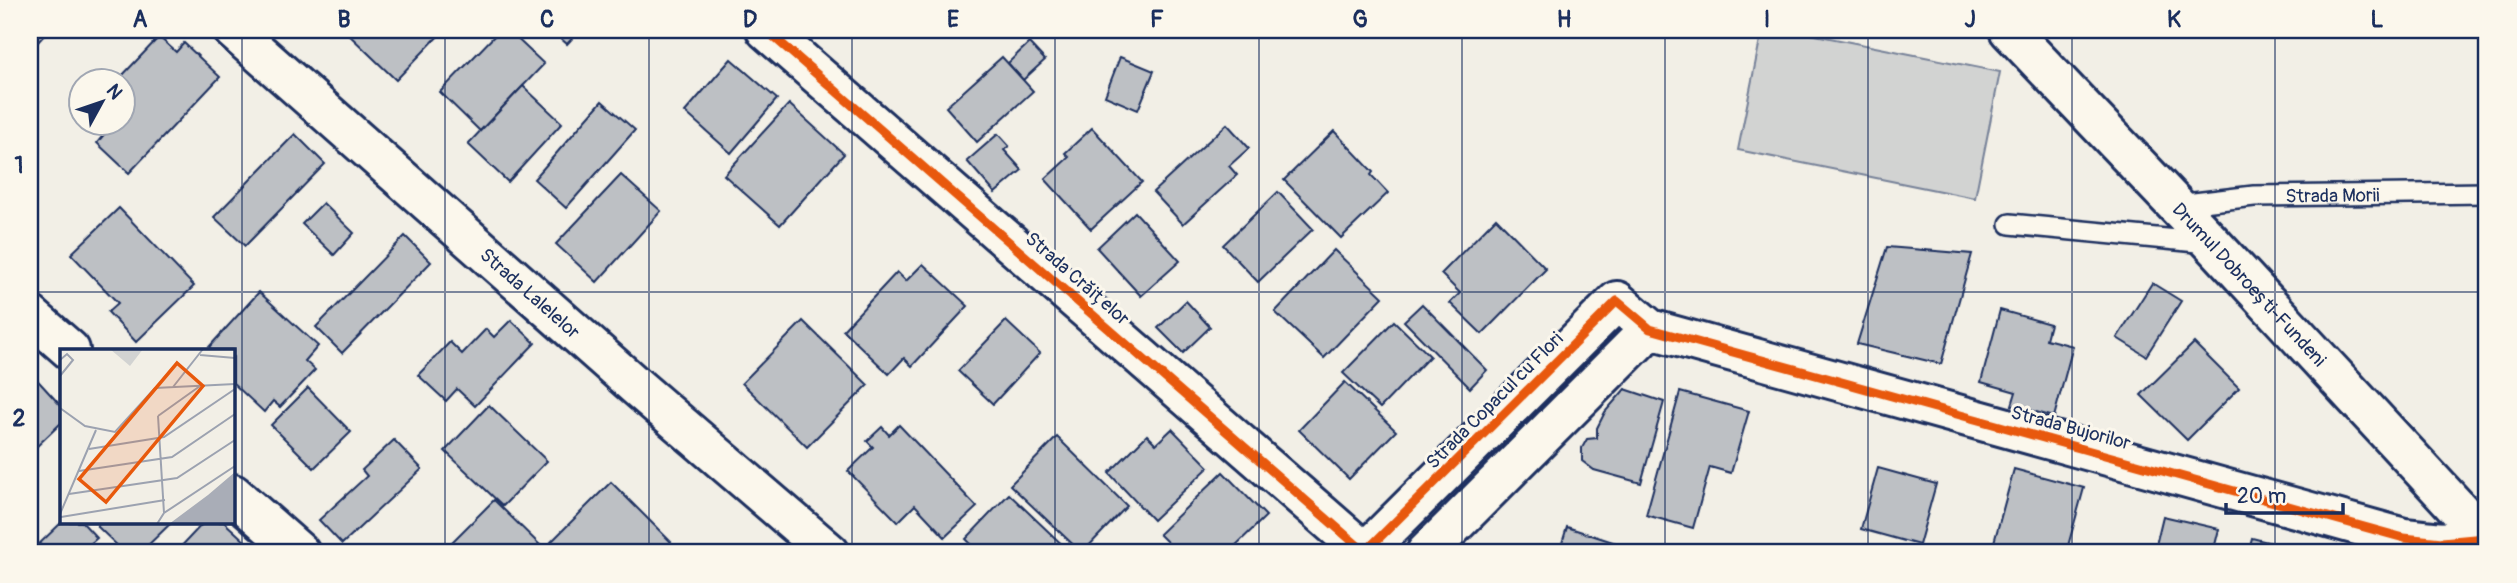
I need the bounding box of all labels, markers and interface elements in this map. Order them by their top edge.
text: A [133,5,148,34]
text: B [337,5,351,34]
text: C [540,5,554,34]
text: D [743,5,757,34]
text: E [947,5,959,34]
text: F [1150,5,1164,34]
text: G [1352,5,1368,34]
text: H [1557,5,1571,34]
text: I [1764,5,1770,34]
text: J [1964,5,1976,34]
text: K [2167,5,2181,34]
text: L [2371,5,2384,34]
north arrow [66,66,136,136]
text: N [101,79,128,104]
text: 1 [15,151,24,180]
street label: Strada Morii [2285,183,2380,209]
street label: Drumul Dobroești-Fundeni [2167,198,2331,372]
street label: Strada Crăițelor [1020,227,1135,331]
street label: Strada Lalelelor [475,243,585,344]
street label: Strada Copacul cu Flori [1421,327,1568,474]
inset map [60,349,234,524]
street label: Strada Bujorilor [2008,400,2134,456]
text: 2 [13,404,26,433]
scale bar [2226,471,2344,515]
text: 20 m [2237,483,2286,510]

